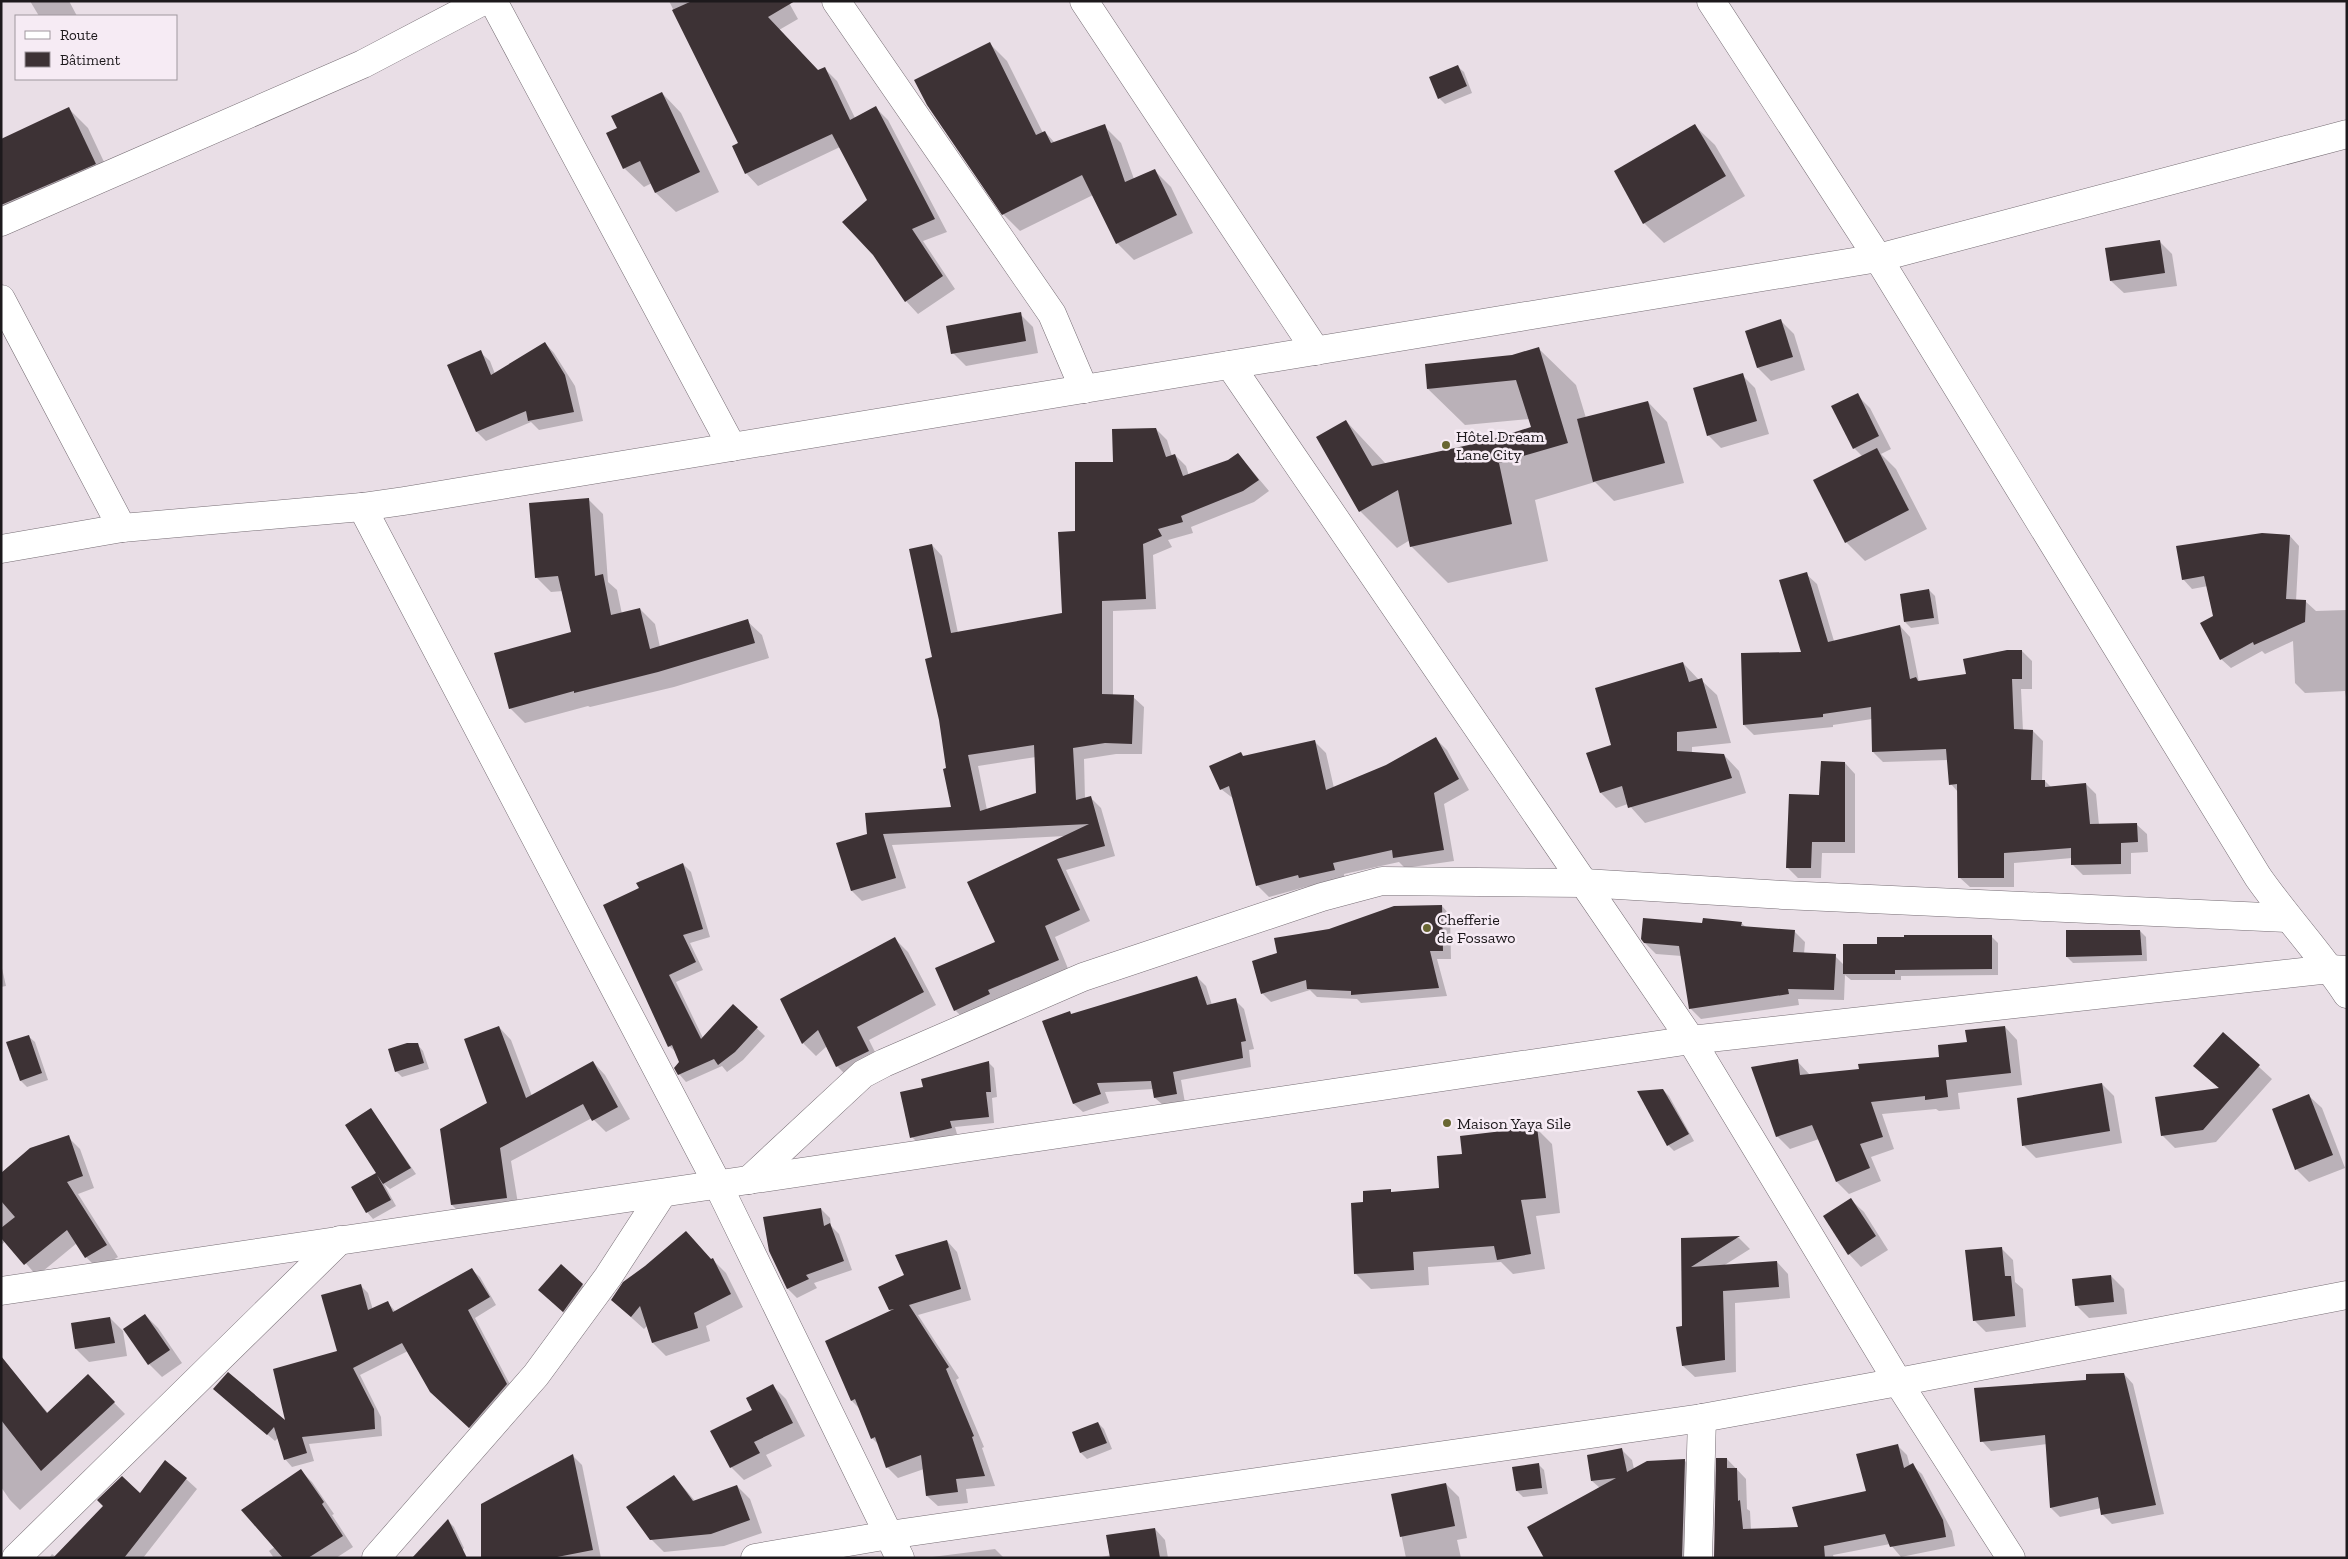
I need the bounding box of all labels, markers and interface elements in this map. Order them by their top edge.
legend [15,15,178,80]
text: Route [60,26,98,44]
text: Bâtiment [60,51,121,69]
place label: Hôtel Dream Lane City [1456,427,1545,464]
marker: Hôtel Dream Lane City [1440,439,1452,451]
place label: Chefferie de Fossawo [1437,910,1515,947]
marker: Chefferie de Fossawo [1421,922,1433,934]
place label: Maison Yaya Sile [1457,1114,1571,1133]
marker: Maison Yaya Sile [1441,1117,1453,1129]

